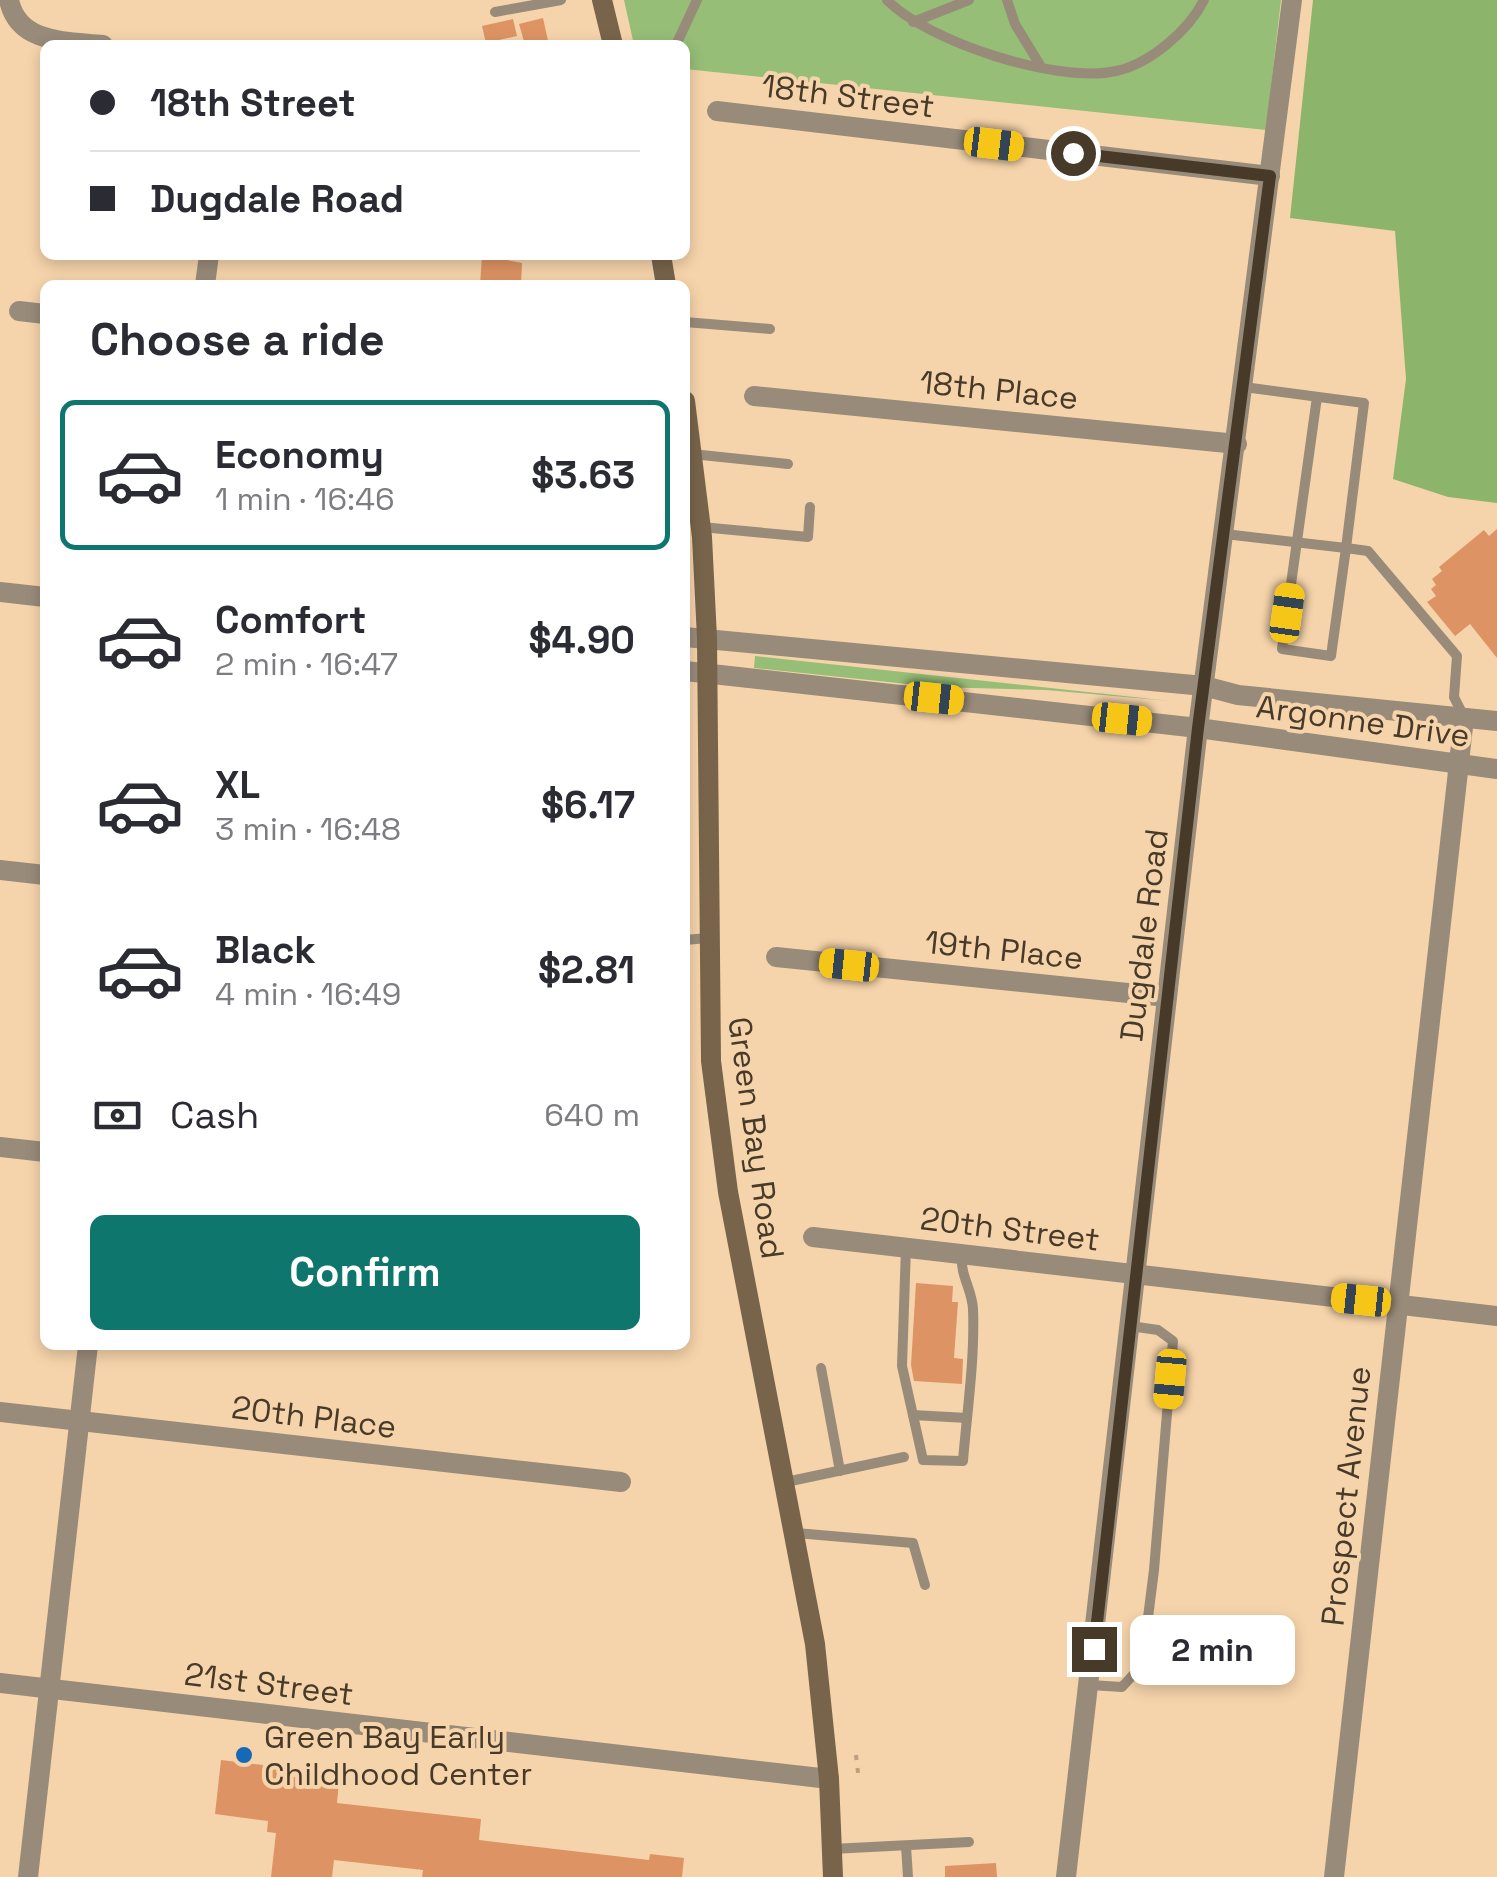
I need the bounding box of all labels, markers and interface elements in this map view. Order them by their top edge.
street label: 18th Street [759,66,937,126]
text: 18th Street [150,79,356,127]
car [962,125,1026,163]
route start [1051,131,1096,176]
text: Dugdale Road [150,175,404,223]
text: Choose a ride [90,311,385,368]
street label: 18th Place [918,362,1080,418]
icon: car [95,430,185,520]
text: Economy [215,431,384,479]
text: $3.63 [531,451,635,499]
text: 1 min · 16:46 [215,479,395,519]
car [1268,581,1306,645]
icon: car [95,595,185,685]
text: Comfort [215,596,366,644]
text: $4.90 [528,616,635,664]
text: 2 min · 16:47 [215,644,398,684]
car [903,680,965,716]
street label: Argonne Drive [1254,686,1472,756]
car [1091,701,1153,737]
icon: car [95,760,185,850]
text: XL [215,761,260,809]
text: $6.17 [541,781,635,829]
text: 3 min · 16:48 [215,809,401,849]
street label: Dugdale Road [1111,826,1177,1044]
street label: 19th Place [923,922,1085,978]
icon: car [95,925,185,1015]
text: Black [215,926,316,974]
text: $2.81 [538,946,635,994]
car [818,947,880,983]
text: 4 min · 16:49 [215,974,401,1014]
street label: Green Bay Road [719,1014,793,1262]
icon: cash [90,1088,145,1143]
text: Cash [170,1091,259,1139]
text: 640 m [544,1095,640,1135]
street label: 20th Street [918,1198,1102,1260]
button: Confirm [90,1215,640,1330]
car [1330,1282,1392,1318]
car [1152,1348,1188,1410]
street label: Prospect Avenue [1312,1364,1380,1628]
street label: 20th Place [229,1387,399,1447]
callout: 2 min [1129,1614,1294,1684]
route end [1072,1627,1117,1672]
text: 2 min [1171,1630,1254,1670]
street label: 21st Street [182,1654,356,1714]
place label: Green Bay Early Childhood Center [264,1717,532,1794]
marker: Green Bay Early Childhood Center [233,1744,255,1766]

